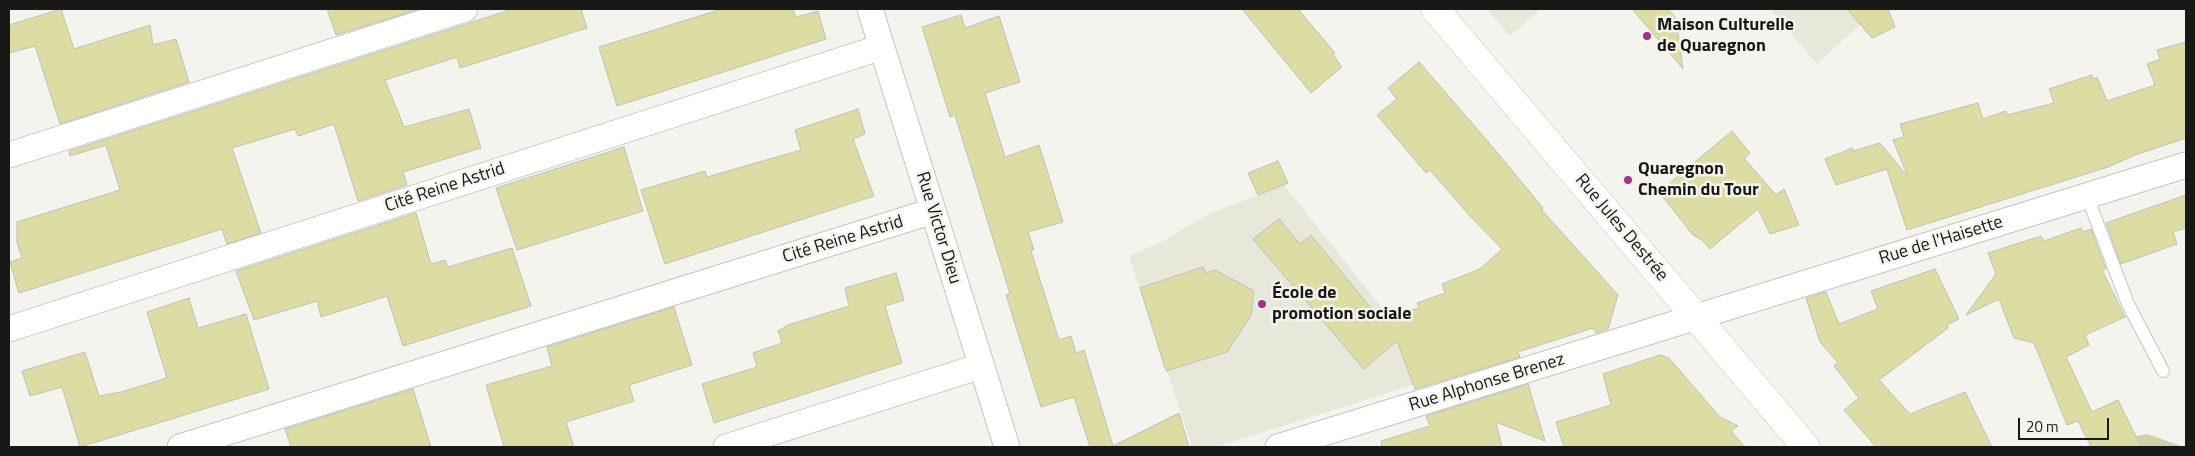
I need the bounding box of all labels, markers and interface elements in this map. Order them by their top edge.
place label: Maison Culturelle de Quaregnon [1657,15,1794,58]
marker: Maison Culturelle de Quaregnon [1641,30,1653,42]
street label: Cité Reine Astrid [382,158,508,218]
place label: Quaregnon Chemin du Tour [1638,159,1759,202]
street label: Rue Victor Dieu [911,169,965,287]
street label: Rue Jules Destrée [1570,170,1672,286]
marker: Quaregnon Chemin du Tour [1622,174,1634,186]
street label: Cité Reine Astrid [780,211,906,269]
street label: Rue de l'Haisette [1876,212,2006,270]
place label: École de promotion sociale [1272,283,1411,326]
marker: École de promotion sociale [1256,298,1268,310]
street label: Rue Alphonse Brenez [1407,349,1567,417]
scale bar [2020,408,2111,440]
text: 20 m [2026,415,2059,438]

